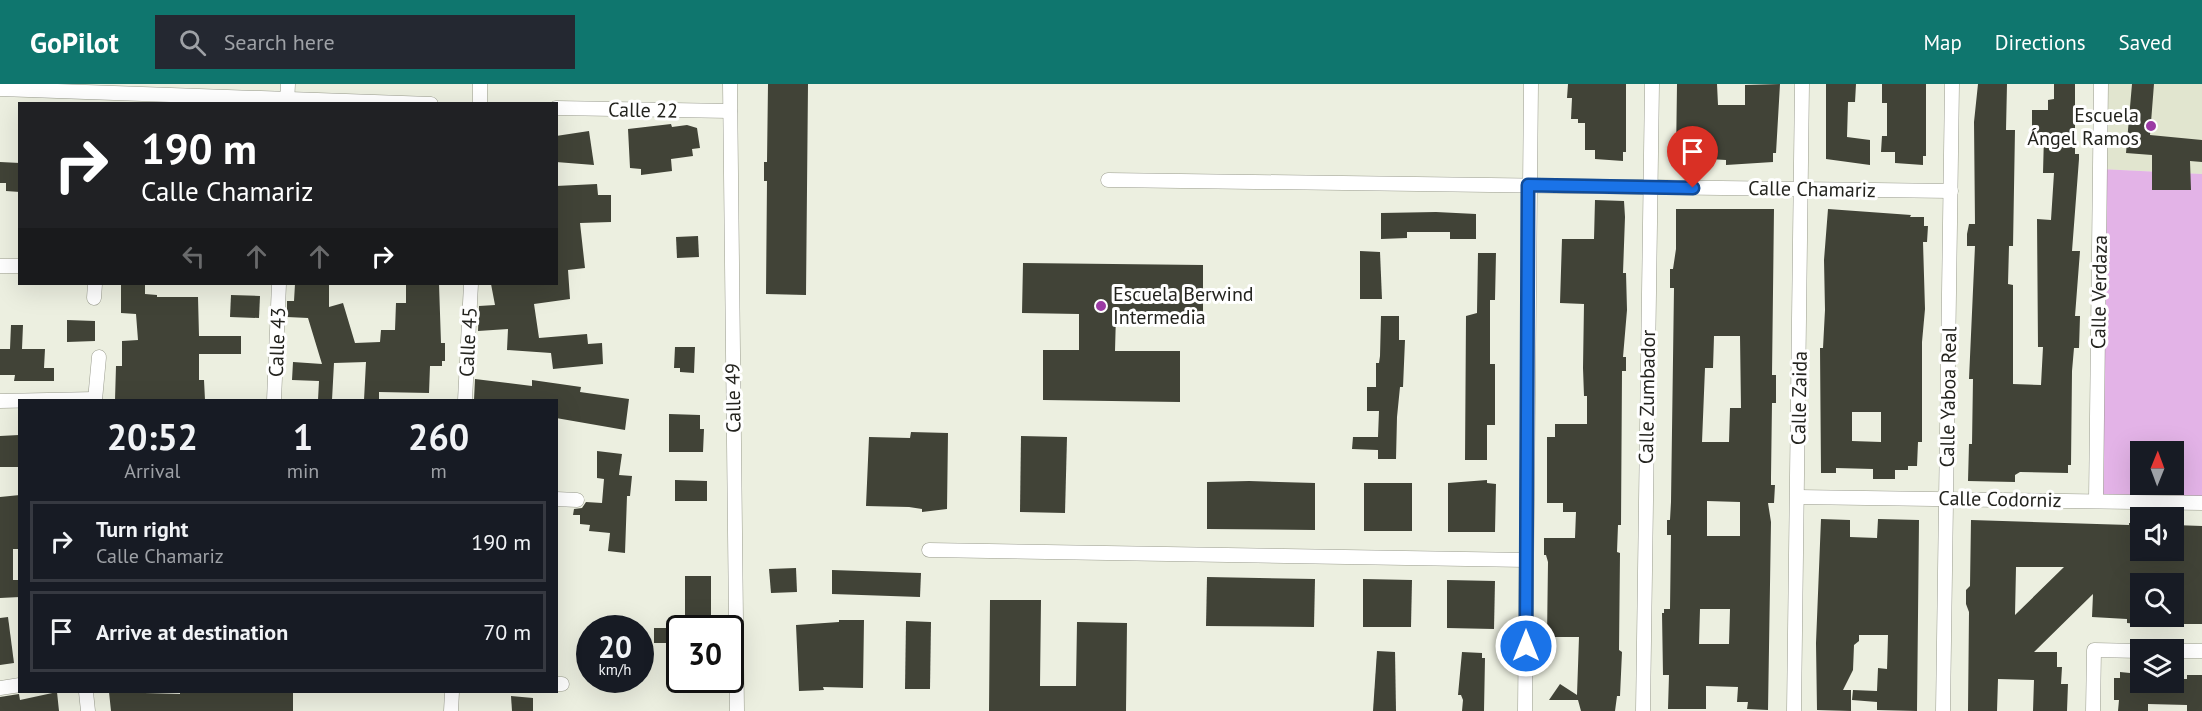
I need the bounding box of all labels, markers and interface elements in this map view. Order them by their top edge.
search box [155,15,575,69]
text: GoPilot [30,24,119,61]
icon: search [176,26,209,59]
text: Search here [224,28,335,56]
text: Map [1923,29,1962,56]
text: Directions [1995,29,2086,56]
text: Saved [2119,29,2172,56]
street label: Calle 22 [608,96,678,124]
place label: Escuela Ángel Ramos [2027,102,2139,151]
marker: Escuela Ángel Ramos [2144,119,2158,133]
text: 190 m [141,121,257,176]
icon: right [42,126,120,204]
pin [1667,126,1718,188]
icon: arrive [1676,135,1709,168]
text: Calle Chamariz [141,174,313,208]
street label: Calle Chamariz [1748,175,1876,203]
street label: Calle Verdaza [2085,235,2113,349]
icon: left [177,240,210,273]
icon: ahead [240,240,273,273]
icon: ahead [303,240,336,273]
icon: right [366,240,399,273]
place label: Escuela Berwind Intermedia [1113,281,1254,330]
marker: Escuela Berwind Intermedia [1094,299,1108,313]
street label: Calle 45 [453,306,483,378]
street label: Calle 43 [263,307,291,377]
street label: Calle Yaboa Real [1934,326,1962,468]
street label: Calle Zumbador [1633,329,1661,464]
street label: Calle Zaida [1785,351,1813,445]
street label: Calle 49 [719,363,747,433]
text: 20:52 [107,413,198,460]
text: 1 [293,413,313,460]
text: 260 [408,413,469,460]
north arrow [2130,441,2184,495]
map controls [2130,441,2184,693]
text: Arrival [124,458,180,484]
text: min [287,458,319,484]
text: m [431,458,447,484]
street label: Calle Codorniz [1938,485,2062,513]
button: sound [2130,507,2184,561]
text: Turn right [96,515,188,543]
icon: right [45,525,78,558]
text: 190 m [471,528,531,556]
text: Calle Chamariz [96,543,224,569]
button: search [2130,573,2184,627]
position arrow [1494,614,1558,678]
icon: arrive [45,615,78,648]
speed limit sign: 30 [666,615,744,693]
text: Arrive at destination [96,618,288,646]
text: 70 m [483,618,531,646]
text: 20 [598,627,632,666]
button: layers [2130,639,2184,693]
text: km/h [599,660,631,679]

